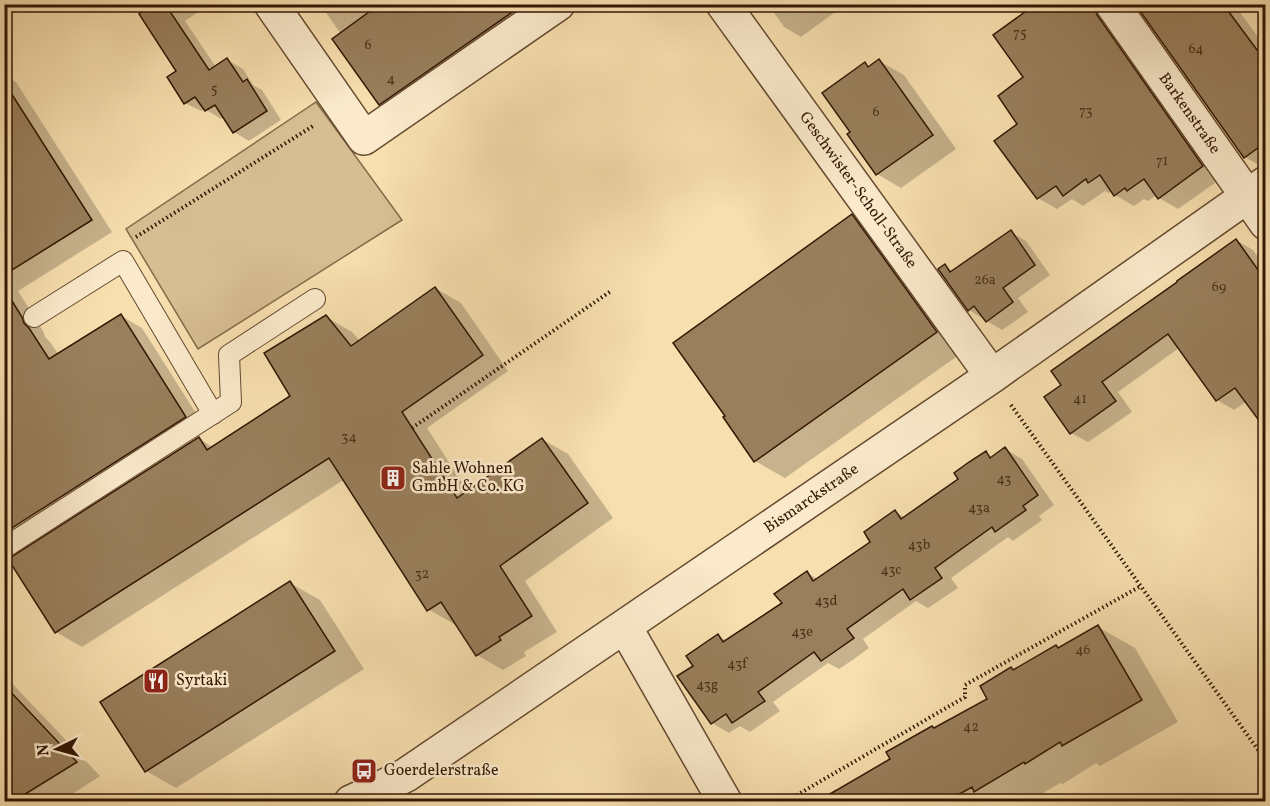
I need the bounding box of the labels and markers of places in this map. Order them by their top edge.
place label: Sahle Wohnen GmbH & Co. KG [412,458,525,498]
building icon: Sahle Wohnen GmbH & Co. KG [378,463,408,493]
restaurant icon: Syrtaki [141,666,171,696]
place label: Syrtaki [176,670,227,692]
bus stop icon: Goerdelerstraße [349,756,379,786]
place label: Goerdelerstraße [384,760,498,782]

